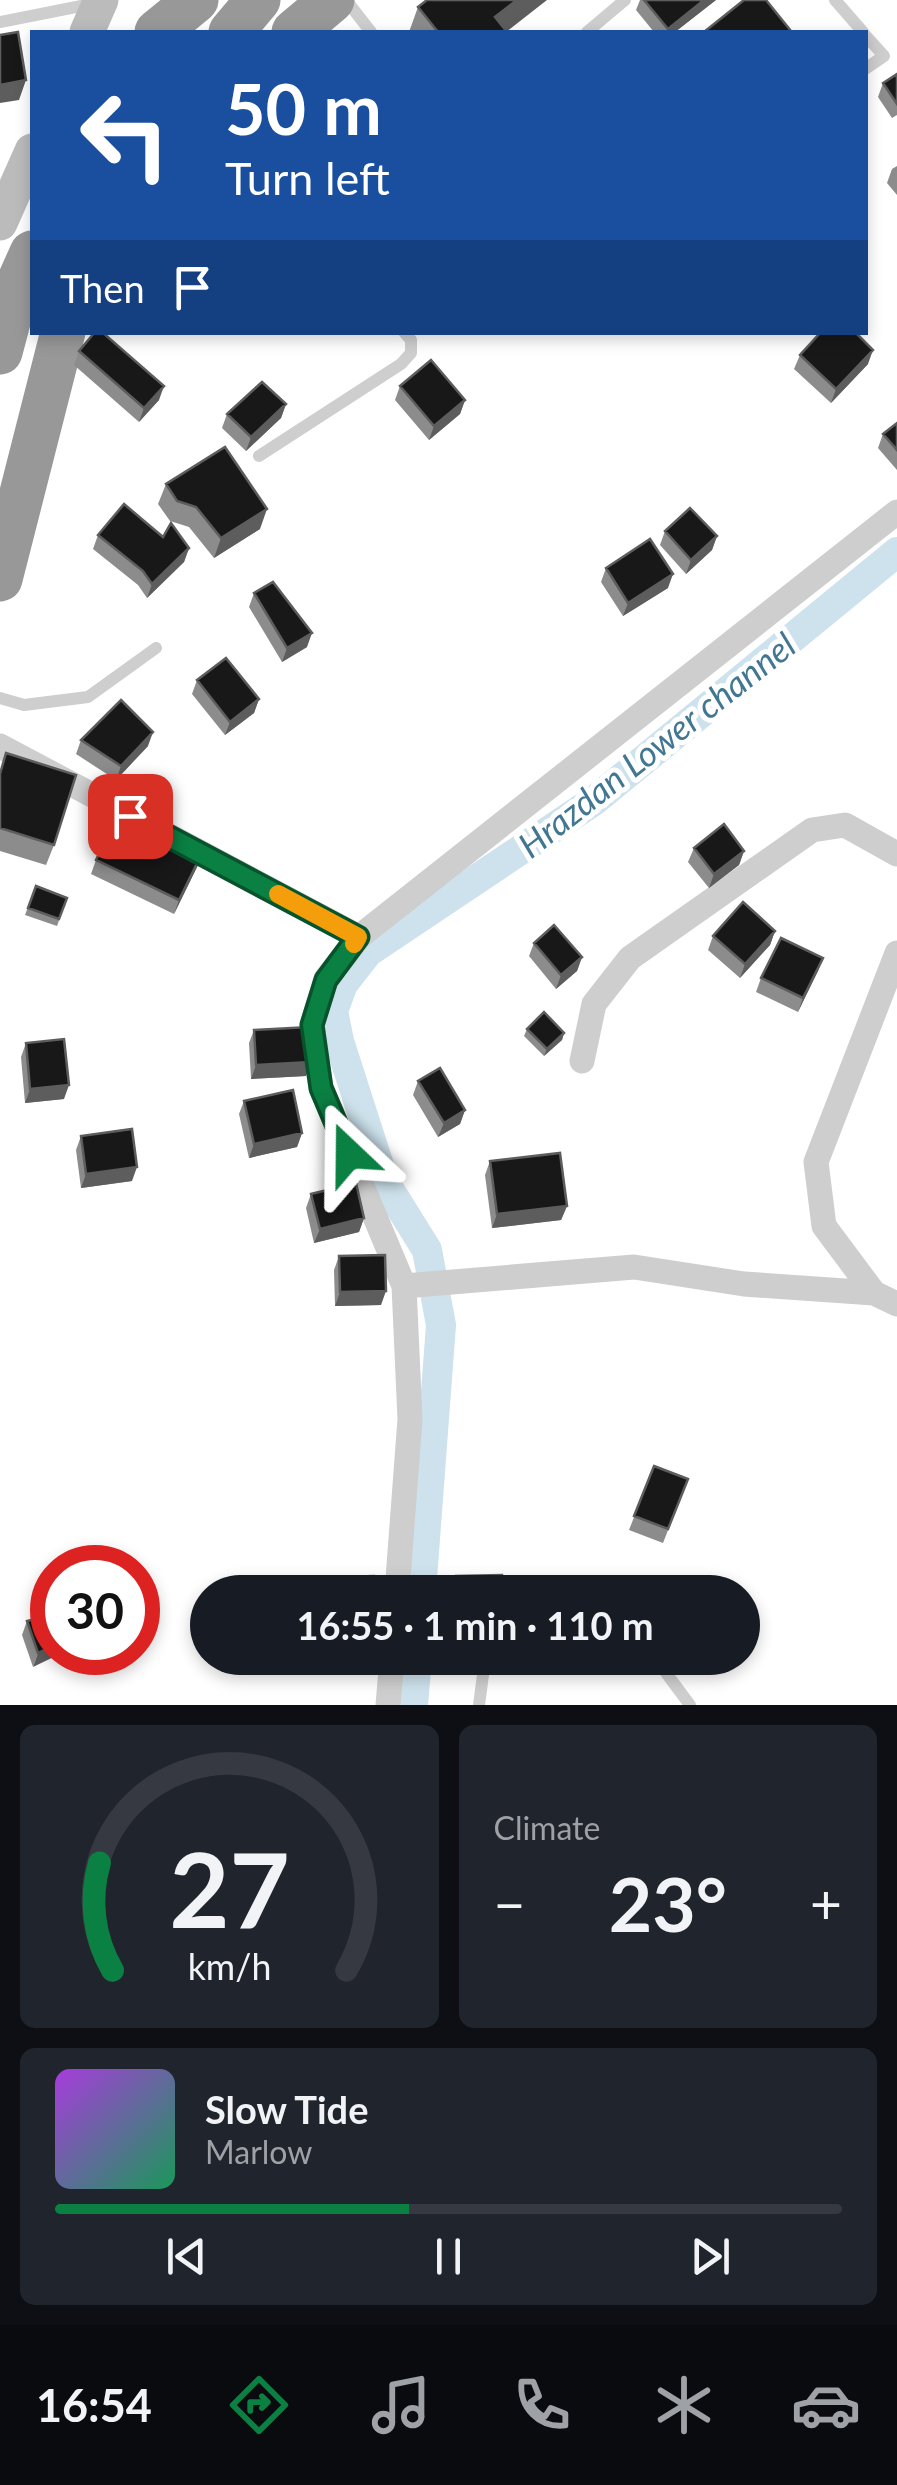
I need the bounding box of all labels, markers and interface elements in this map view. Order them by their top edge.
text: 50 m [225,66,382,150]
icon: left [60,70,190,200]
text: Turn left [225,151,390,205]
icon: arrive [165,260,220,315]
text: Then [60,265,145,311]
water label: Hrazdan Lower channel [509,623,803,865]
pin [88,774,173,859]
icon: arrive [103,789,158,844]
position arrow [297,1102,401,1206]
speed limit sign: 30 [30,1545,160,1675]
text: 16:55 · 1 min · 110 m [296,1602,654,1648]
text: Climate [494,1808,600,1847]
text: 27 [169,1825,290,1950]
text: 23° [609,1858,727,1948]
text: − [494,1870,525,1936]
text: + [810,1870,842,1936]
text: km/h [187,1945,271,1988]
text: Slow Tide [205,2086,368,2132]
text: Marlow [205,2132,312,2171]
icon: previous [159,2229,214,2284]
icon: pause [421,2229,476,2284]
icon: next [683,2229,738,2284]
icon: directions [224,2370,294,2440]
icon: music [366,2370,436,2440]
icon: phone [507,2370,577,2440]
icon: climate [649,2370,719,2440]
icon: car [791,2370,861,2440]
text: 16:54 [36,2378,152,2432]

